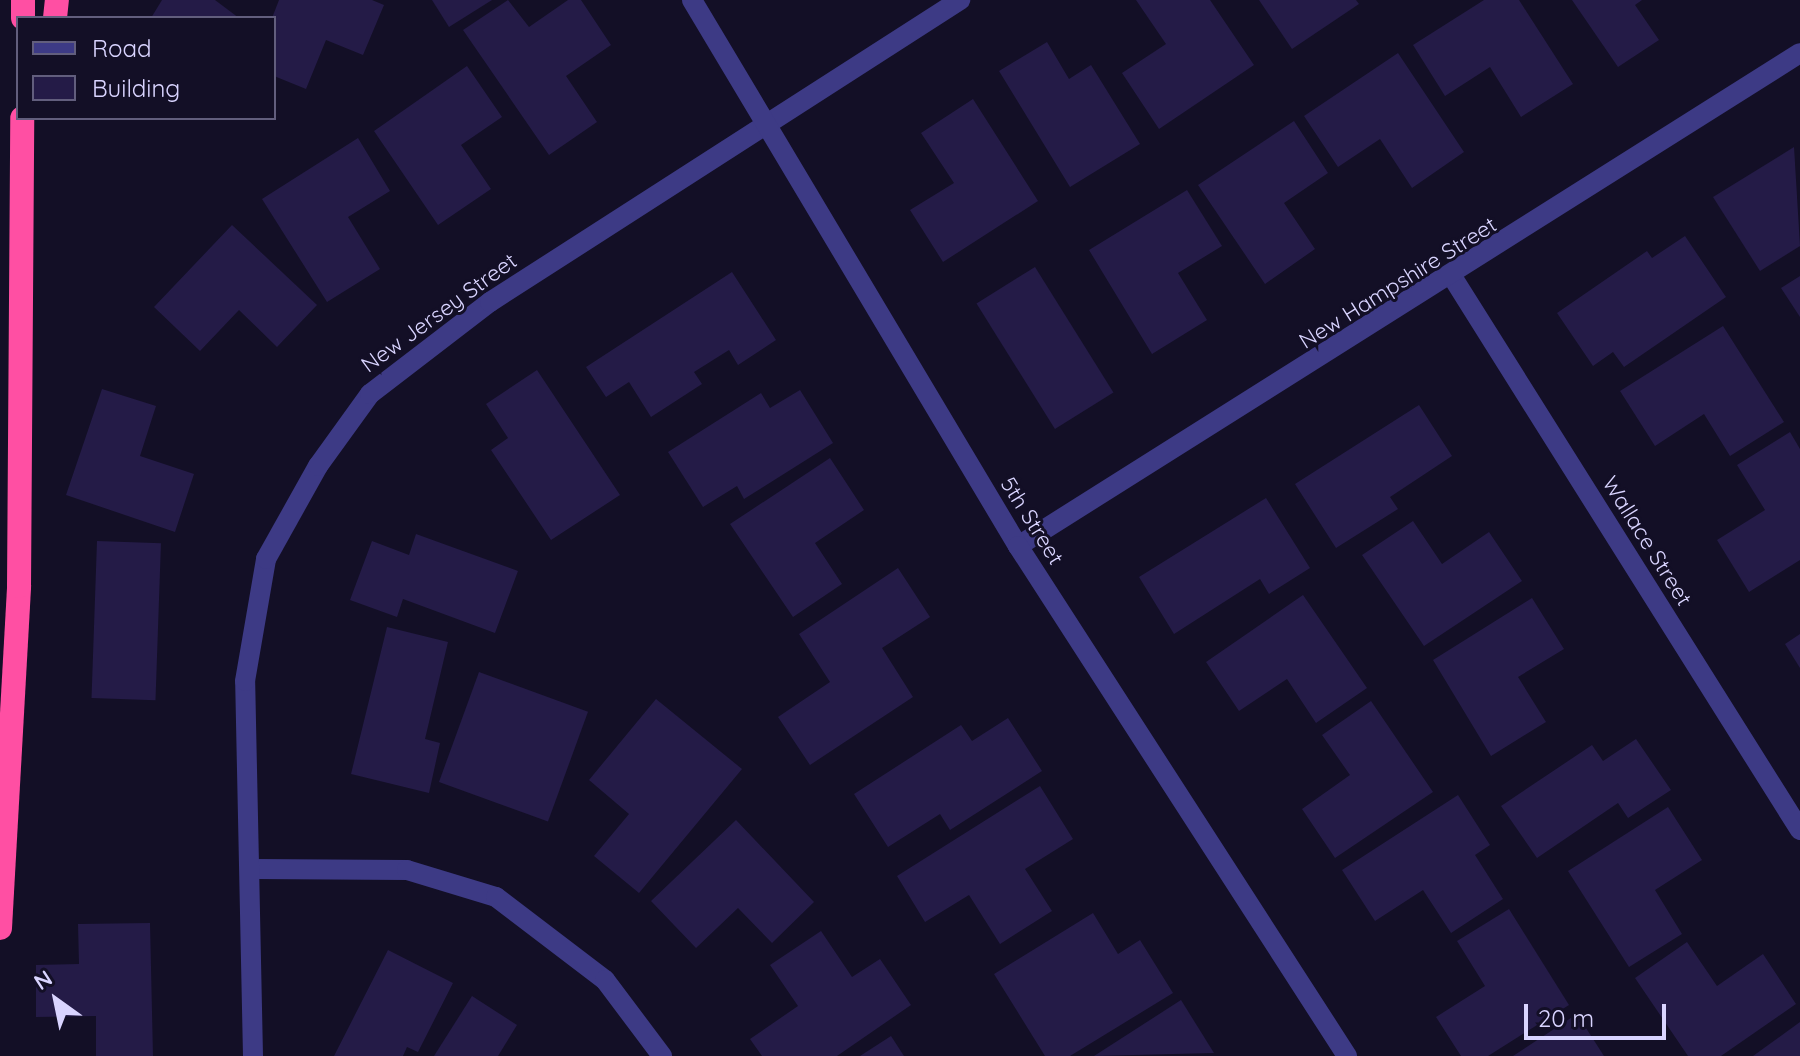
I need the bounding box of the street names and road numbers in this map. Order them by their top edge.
street label: New Hampshire Street [1294,211,1502,355]
street label: New Jersey Street [356,248,522,378]
street label: Wallace Street [1597,471,1697,611]
street label: 5th Street [995,472,1069,570]

